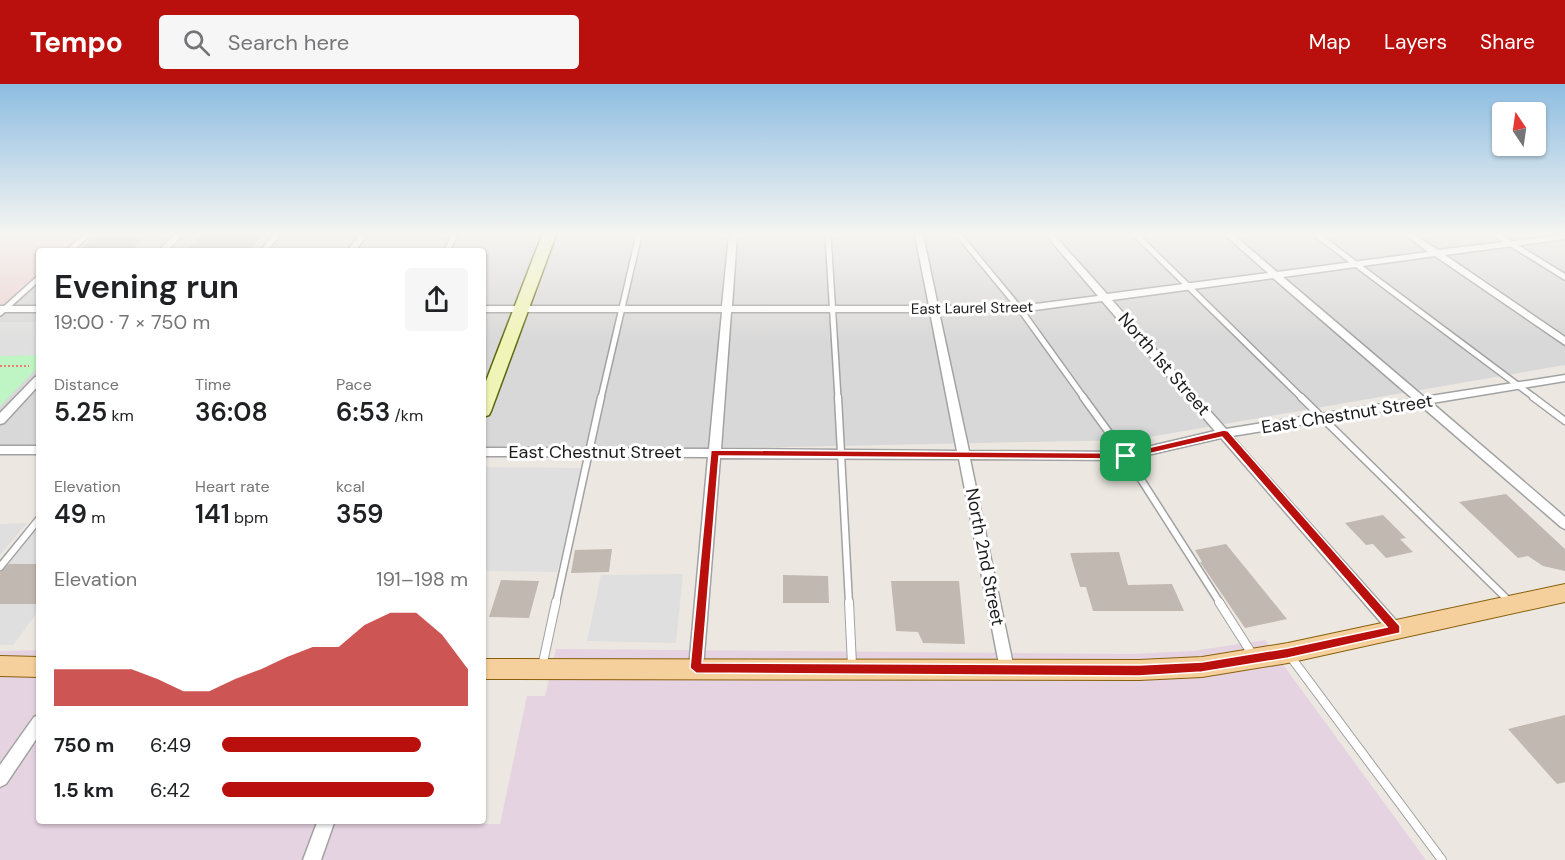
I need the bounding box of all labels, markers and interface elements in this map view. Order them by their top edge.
search box [159,15,579,69]
text: Tempo [30,24,123,61]
icon: search [180,26,213,59]
text: Search here [228,28,349,57]
text: Map [1309,28,1351,56]
text: Layers [1384,28,1447,56]
text: Share [1480,28,1535,56]
north arrow [1492,102,1546,156]
map controls [1492,102,1546,156]
text: Evening run [54,265,239,308]
button: share [405,268,468,331]
street label: East Laurel Street [911,297,1033,319]
street label: North 1st Street [1113,307,1215,421]
text: 19:00 · 7 × 750 m [54,309,210,335]
text: Distance [54,374,119,395]
text: Time [195,374,231,395]
text: Pace [336,374,372,395]
street label: East Chestnut Street [1260,389,1434,439]
text: 5.25 [54,395,107,429]
text: 36:08 [195,395,268,429]
text: 6:53 [336,395,390,429]
text: km [107,405,134,426]
text: /km [390,405,423,426]
pin [1100,430,1151,481]
icon: arrive [1109,439,1142,472]
street label: East Chestnut Street [508,440,682,464]
text: Elevation [54,476,121,497]
text: Heart rate [195,476,270,497]
text: kcal [336,476,365,497]
street label: North 2nd Street [960,486,1010,628]
text: 49 [54,497,87,531]
text: 141 [195,497,230,531]
text: 359 [336,497,383,531]
text: m [87,507,106,528]
text: bpm [230,507,268,528]
text: Elevation [54,566,137,592]
text: 191–198 m [376,566,468,592]
text: 750 m [54,732,114,758]
text: 6:49 [150,732,191,758]
text: 1.5 km [54,777,114,803]
text: 6:42 [150,777,190,803]

